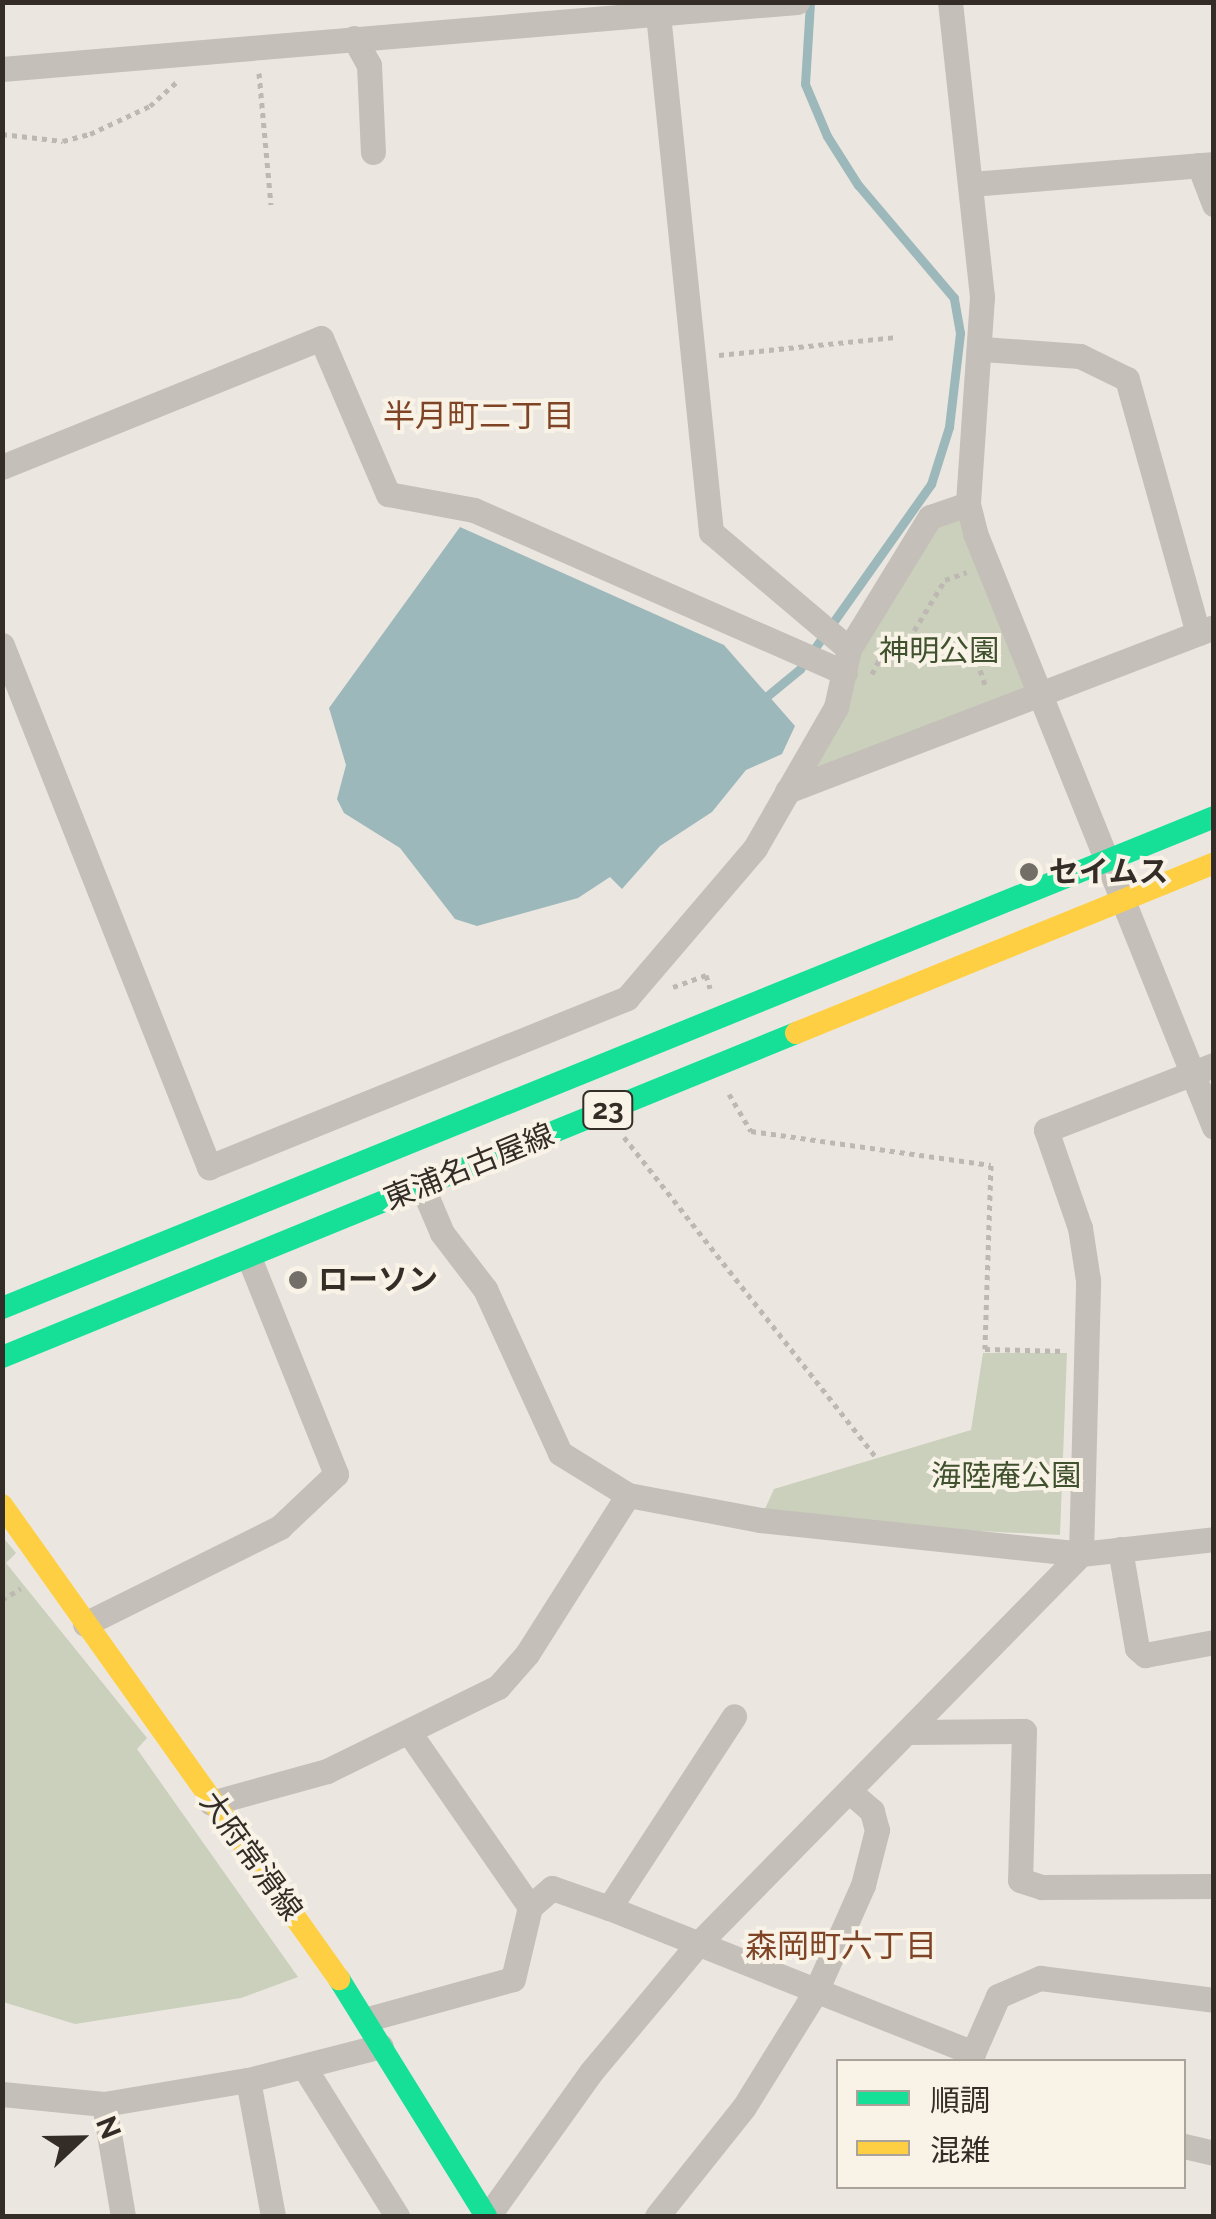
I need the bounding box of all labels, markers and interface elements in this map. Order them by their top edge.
district label: 半月町二丁目 [383,397,575,435]
park label: 神明公園 [879,633,999,669]
place label: セイムス [1049,854,1169,890]
marker: セイムス [1018,861,1040,883]
road number: 23 [580,1087,636,1133]
street label: 東浦名古屋線 [379,1117,559,1217]
place label: ローソン [318,1262,438,1298]
marker: ローソン [287,1269,309,1291]
park label: 海陸庵公園 [931,1458,1081,1494]
street label: 大府常滑線 [192,1785,310,1927]
district label: 森岡町六丁目 [745,1927,937,1965]
legend [836,2059,1186,2189]
text: 順調 [930,2083,990,2118]
north arrow [30,2089,130,2189]
text: N [89,2111,128,2144]
text: 混雑 [930,2133,990,2168]

